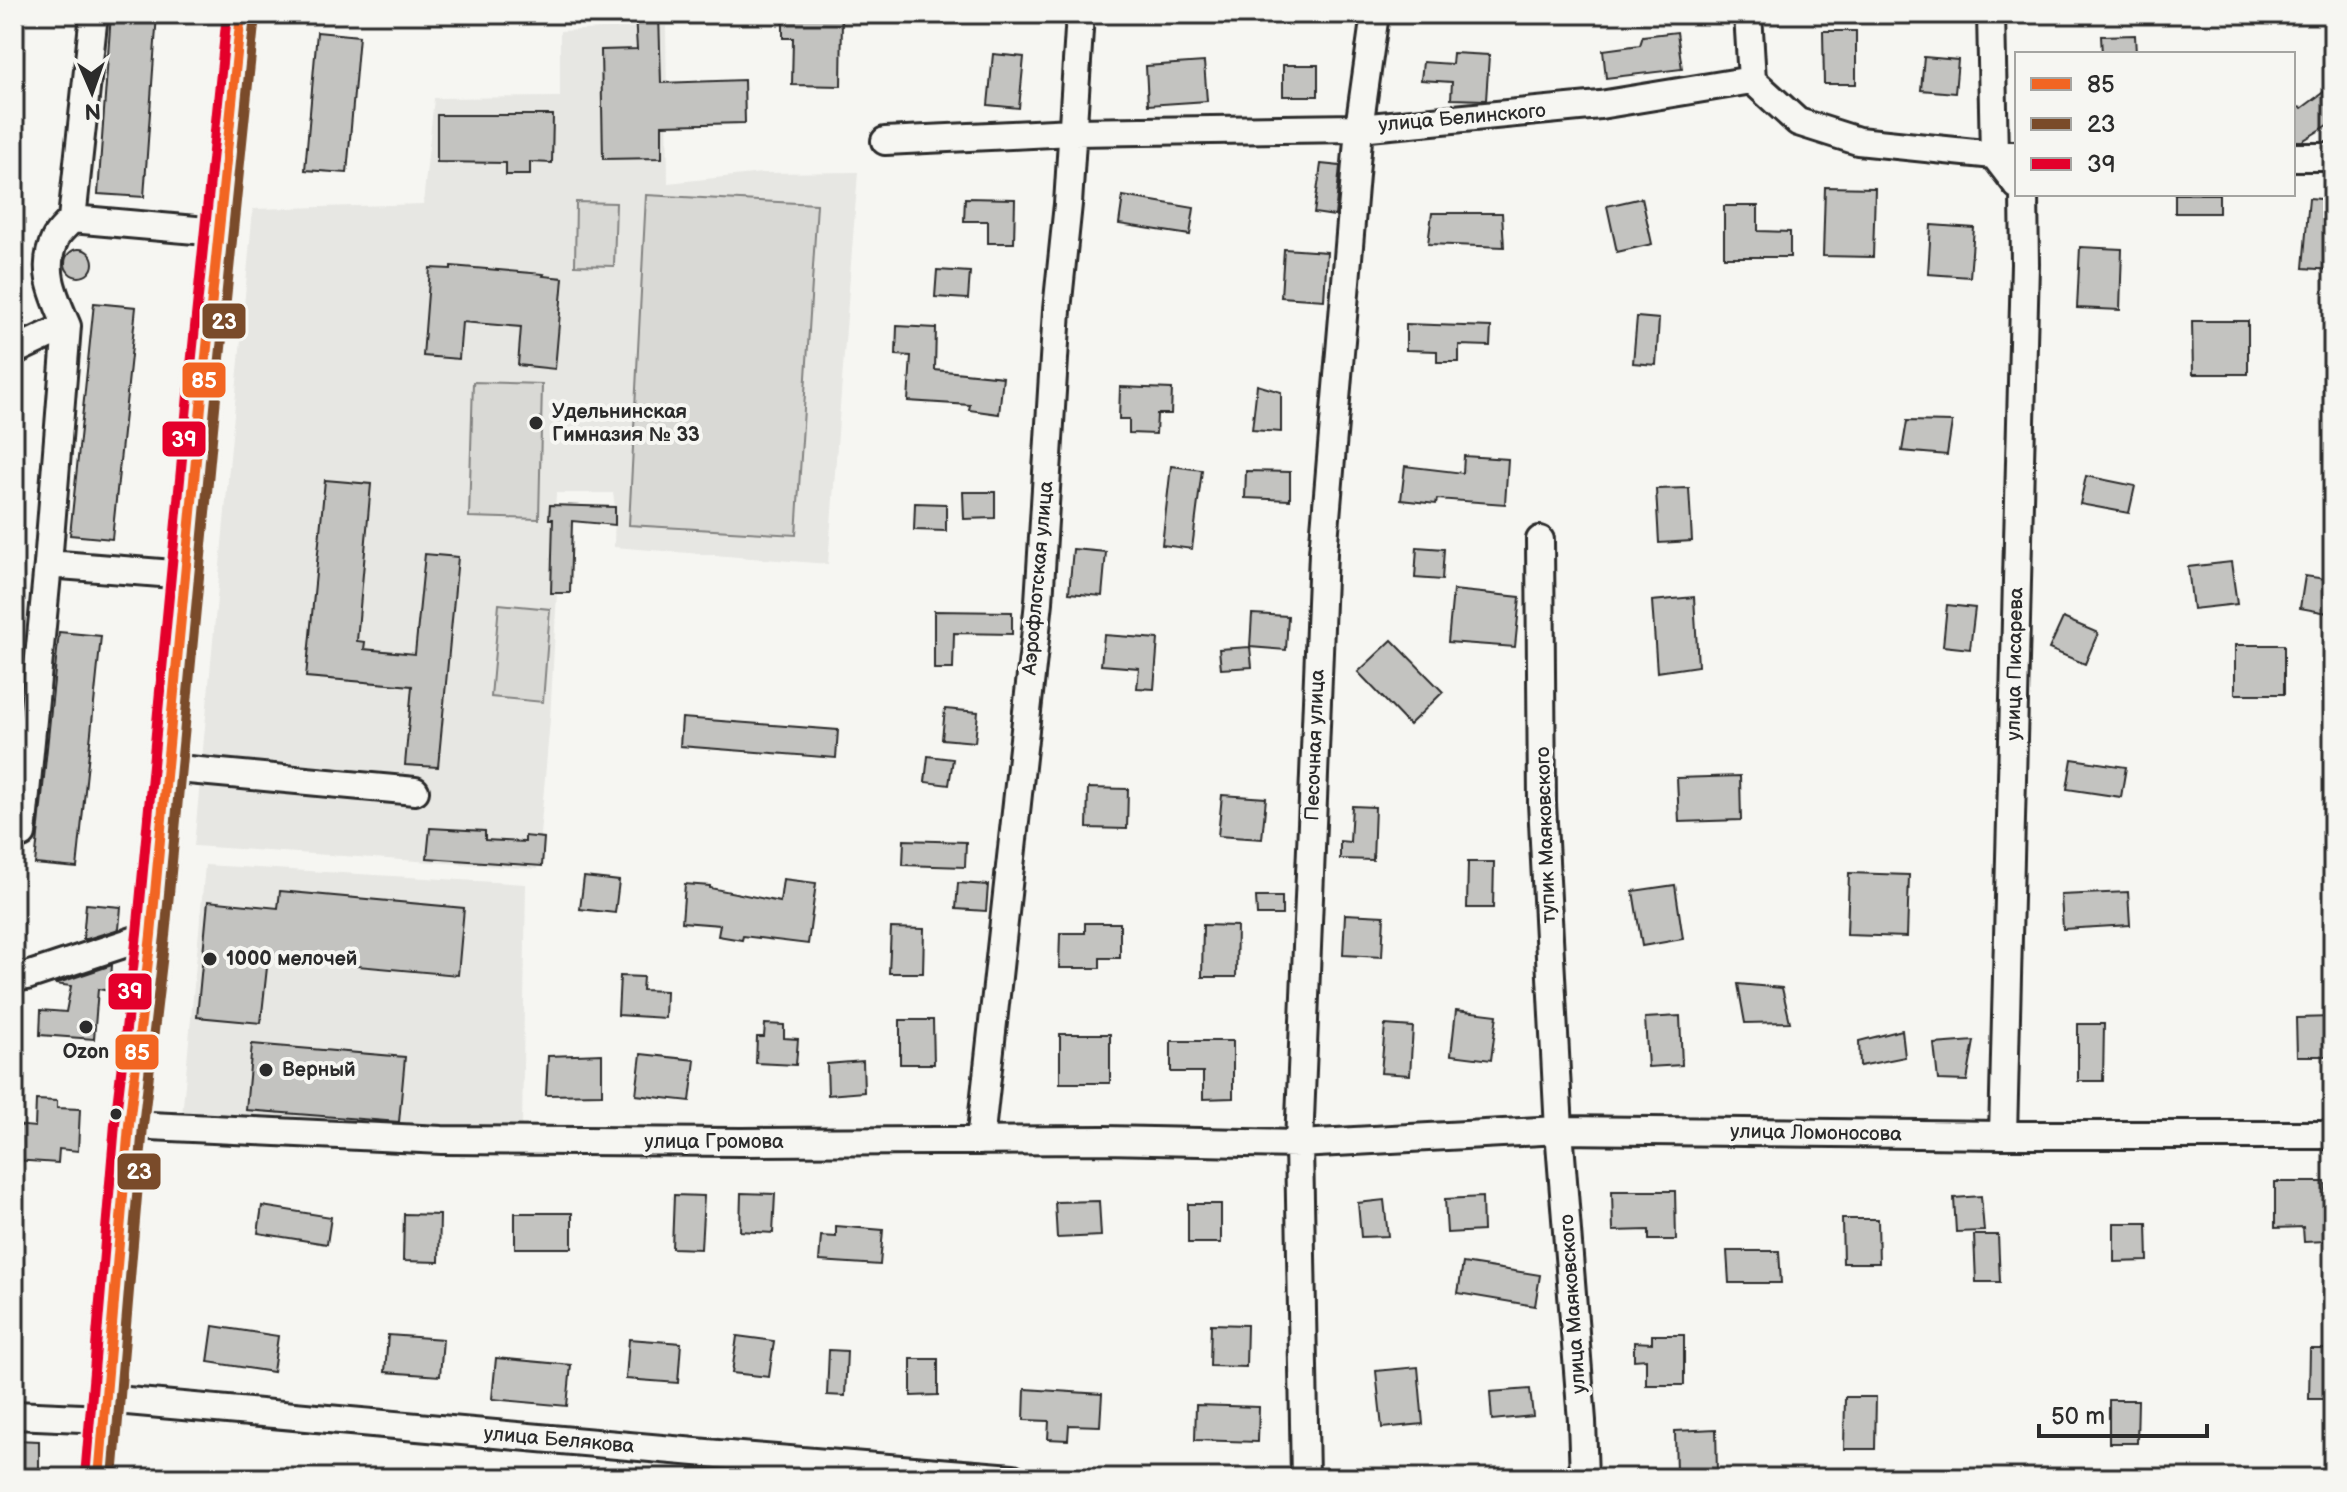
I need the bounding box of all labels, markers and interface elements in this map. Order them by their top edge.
north arrow [52,52,132,132]
legend [2015,52,2295,196]
text: 85 [2087,70,2115,99]
text: N [84,97,101,124]
street label: улица Белинского [1377,99,1547,137]
text: 23 [2087,110,2115,139]
text: 39 [2087,150,2116,179]
line badge: 23 [201,302,247,340]
text: 23 [211,309,237,336]
line badge: 85 [181,361,227,399]
text: 85 [191,368,217,395]
place label: Удельнинская Гимназия № 33 [552,400,700,447]
marker: Удельнинская Гимназия № 33 [527,414,545,432]
line badge: 39 [161,420,207,458]
text: 39 [171,427,197,454]
street label: Аэрофлотская улица [1017,480,1058,677]
street label: улица Писарева [2002,587,2028,741]
street label: Песочная улица [1300,669,1330,821]
street label: тупик Маяковского [1531,746,1561,924]
place label: 1000 мелочей [226,947,357,971]
marker: 1000 мелочей [201,950,219,968]
line badge: 39 [107,972,153,1011]
text: 39 [117,979,143,1006]
marker: Ozon [77,1018,95,1036]
line badge: 85 [114,1033,160,1071]
place label: Ozon [63,1040,109,1064]
text: 85 [124,1040,150,1067]
place label: Верный [282,1058,356,1082]
marker: Верный [257,1061,275,1079]
unlabelled marker [108,1106,124,1122]
street label: улица Ломоносова [1730,1120,1902,1147]
street label: улица Громова [644,1130,784,1154]
line badge: 23 [116,1152,162,1191]
text: 23 [126,1159,152,1186]
street label: улица Маяковского [1555,1213,1591,1395]
scale bar [2039,1388,2207,1438]
text: 50 m [2051,1402,2105,1431]
street label: улица Белякова [483,1421,636,1459]

